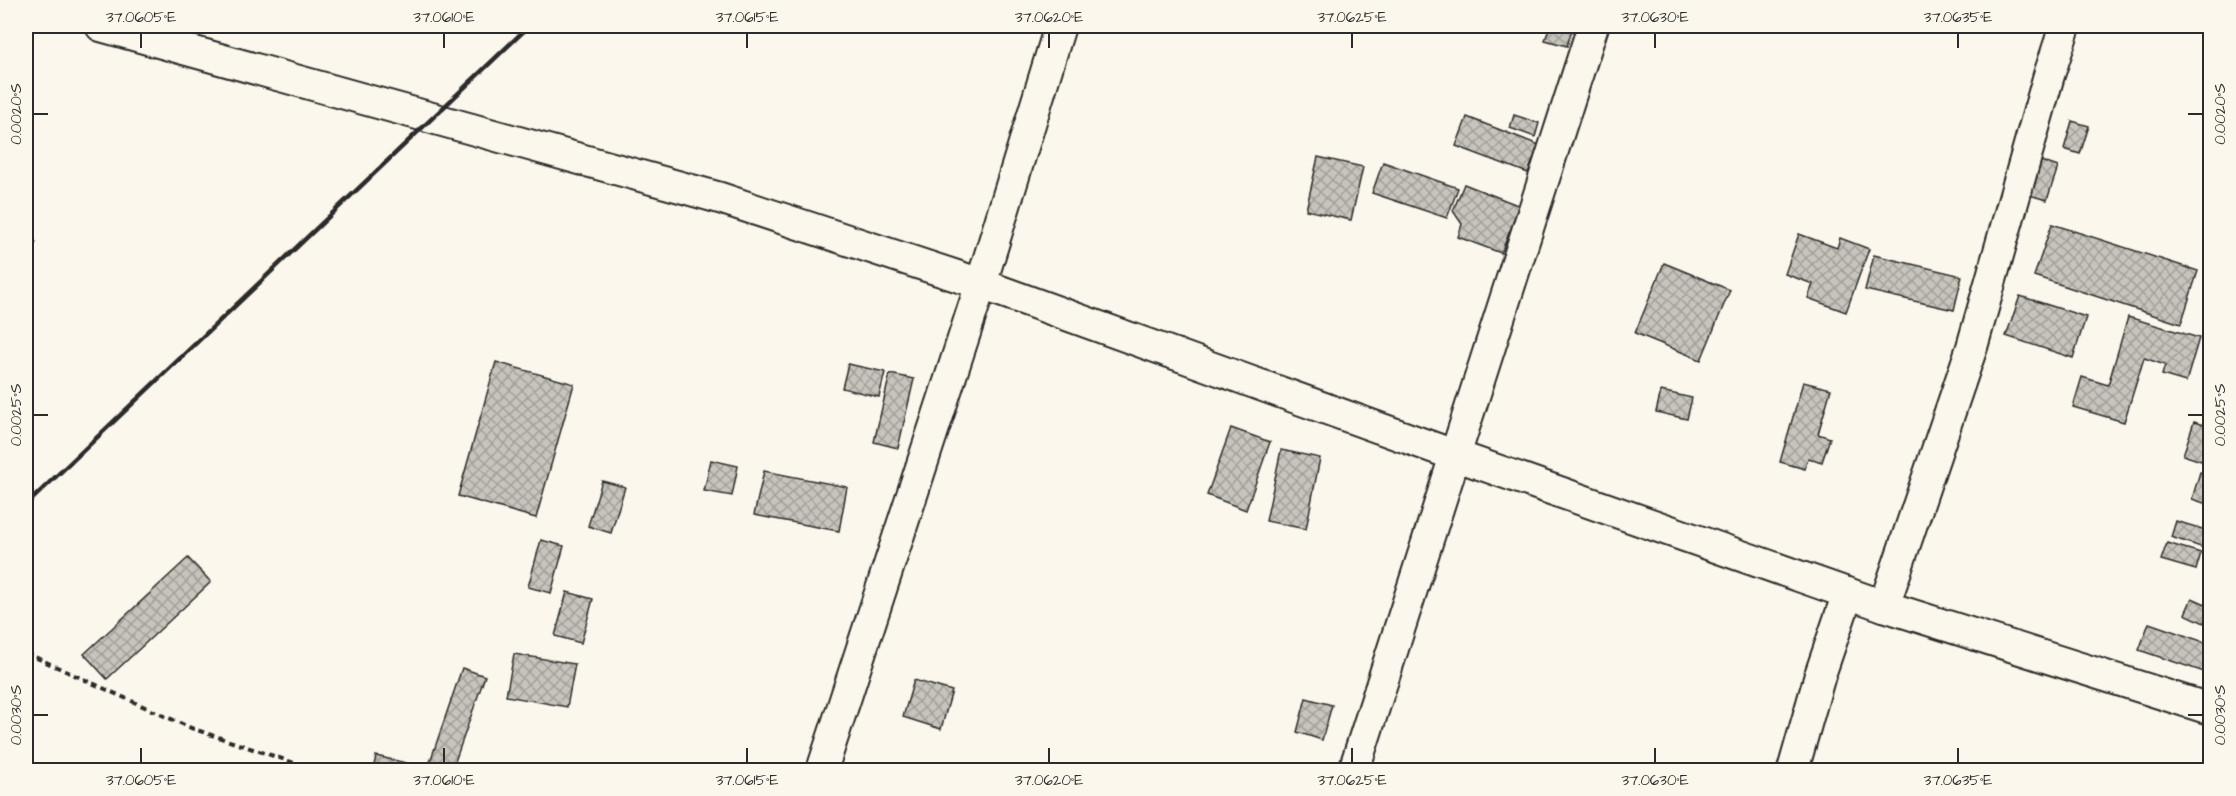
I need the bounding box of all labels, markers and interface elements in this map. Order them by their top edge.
text: 37.0605°E [106,7,176,28]
text: 37.0610°E [413,7,475,28]
text: 37.0615°E [716,7,778,28]
text: 37.0620°E [1015,7,1083,28]
text: 37.0625°E [1317,7,1387,28]
text: 37.0630°E [1621,7,1689,28]
text: 37.0635°E [1924,7,1992,28]
text: 0.0020°S [6,83,27,145]
text: 0.0020°S [2210,83,2231,145]
text: 0.0025°S [6,383,27,446]
text: 0.0025°S [2210,383,2231,446]
text: 0.0030°S [6,684,27,745]
text: 0.0030°S [2210,684,2231,745]
text: 37.0605°E [106,770,176,791]
text: 37.0610°E [413,770,475,791]
text: 37.0615°E [716,770,778,791]
text: 37.0620°E [1015,770,1083,791]
text: 37.0625°E [1317,770,1387,791]
text: 37.0630°E [1621,770,1689,791]
text: 37.0635°E [1924,770,1992,791]

